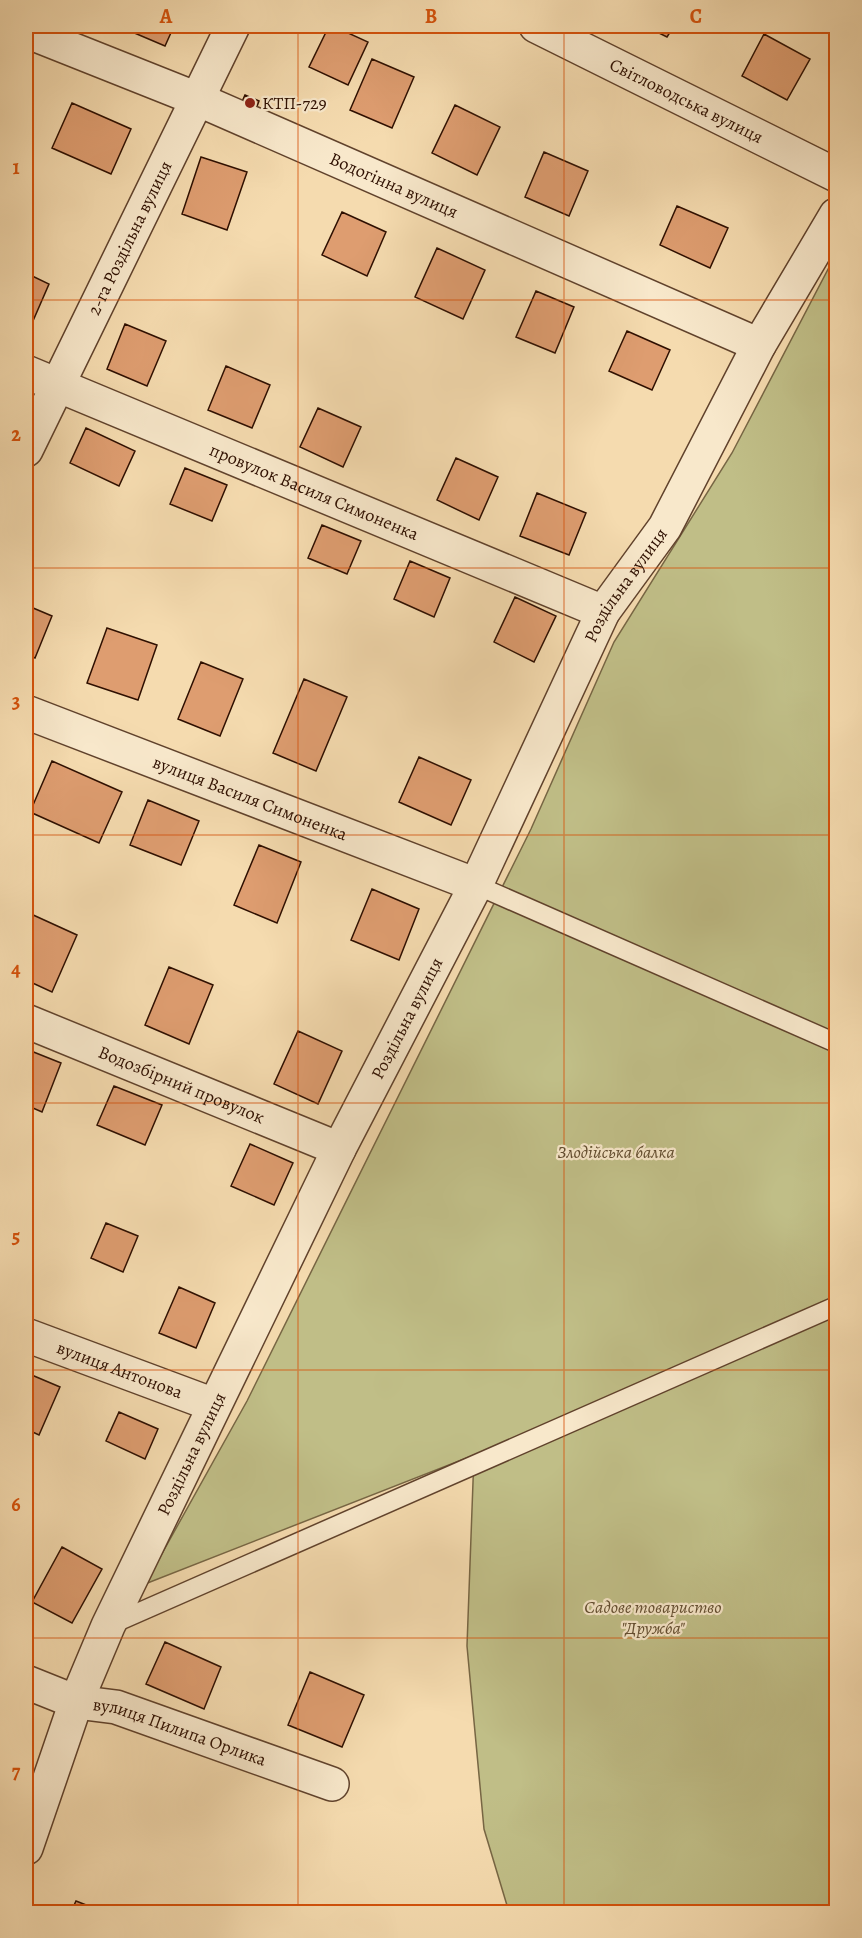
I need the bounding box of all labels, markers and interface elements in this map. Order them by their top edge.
text: A [159,3,173,30]
text: B [425,3,437,30]
text: C [690,3,702,30]
street label: Світловодська вулиця [606,52,767,149]
place label: КТП-729 [262,91,327,115]
marker: КТП-729 [243,96,257,110]
street label: Водогінна вулиця [326,147,462,224]
text: 1 [12,154,20,181]
street label: 2-га Роздільна вулиця [82,157,177,319]
text: 2 [11,421,21,448]
street label: провулок Василя Симоненка [206,438,423,546]
street label: Роздільна вулиця [578,523,673,646]
text: 3 [12,688,20,715]
street label: вулиця Василя Симоненка [149,750,351,847]
street label: Роздільна вулиця [365,953,448,1083]
text: 4 [11,956,21,983]
street label: Водозбірний провулок [95,1040,268,1129]
park label: Злодійська балка [557,1140,675,1164]
text: 5 [12,1223,20,1250]
street label: вулиця Антонова [53,1335,187,1405]
street label: Роздільна вулиця [151,1388,231,1519]
text: 6 [11,1491,21,1518]
park label: Садове товариство "Дружба" [584,1595,722,1640]
street label: вулиця Пилипа Орлика [91,1692,270,1772]
text: 7 [12,1758,21,1785]

